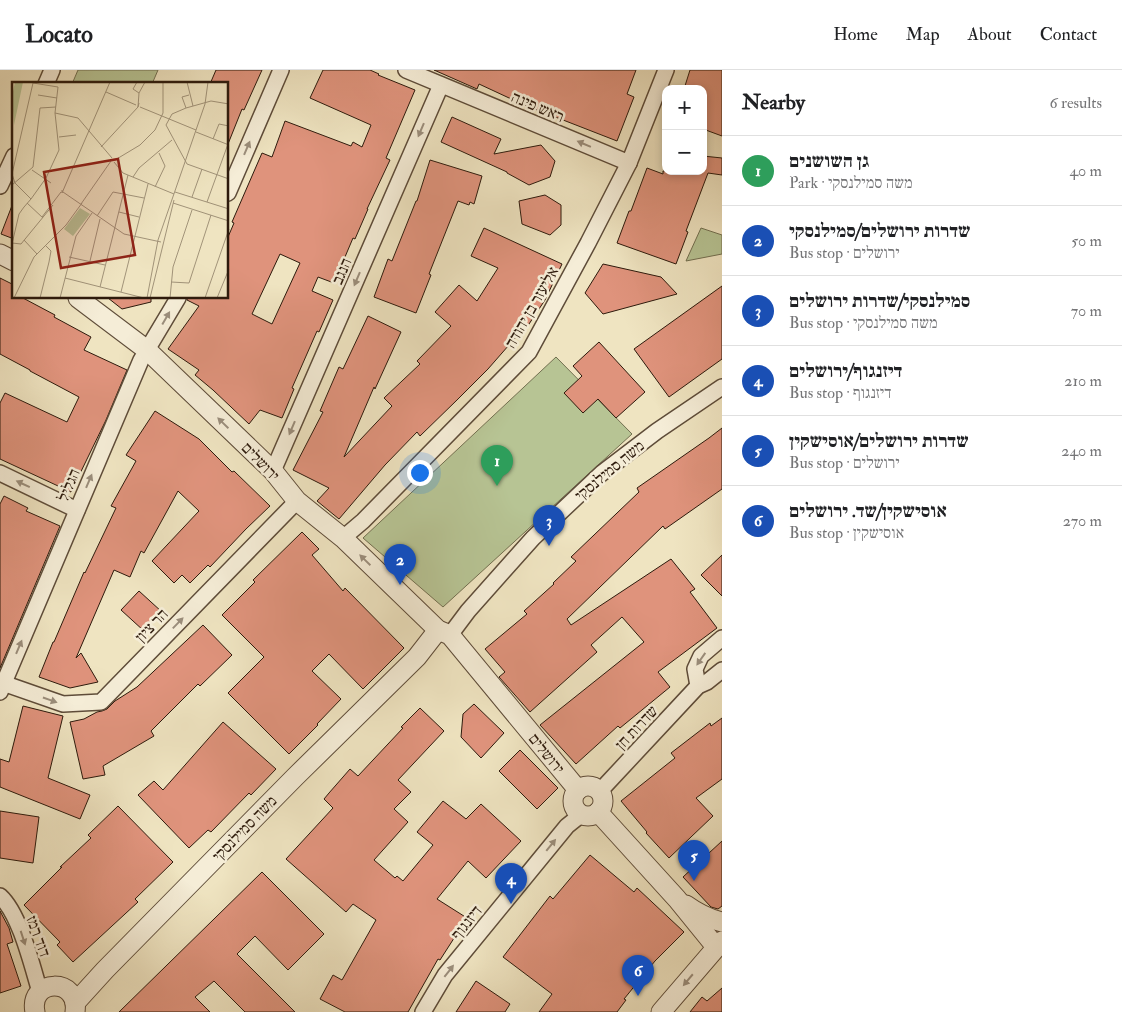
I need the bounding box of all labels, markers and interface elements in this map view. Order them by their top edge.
text: Locato [25,19,93,50]
text: Home [833,23,878,46]
text: Map [906,23,940,46]
text: About [968,23,1012,46]
text: Contact [1040,23,1097,46]
inset map [12,82,229,299]
map controls [662,85,707,175]
button: + [662,85,707,130]
street label: ראש פינה [508,87,567,127]
text: Nearby [742,89,805,116]
text: 6 results [1050,93,1102,113]
one-way arrow [417,123,425,137]
button: − [662,130,707,175]
one-way arrow [576,140,591,148]
one-way arrow [243,141,251,155]
text: גן השושנים [789,149,869,173]
text: 1 [755,161,761,181]
text: 40 m [1069,161,1102,181]
text: Park · משה סמילנסקי [789,173,913,193]
text: שדרות ירושלים/סמילנסקי [789,219,970,243]
text: 2 [754,231,762,251]
text: 50 m [1071,231,1102,251]
text: Bus stop · ירושלים [789,243,900,263]
street label: הנגב [327,255,356,288]
street label: אליעזר בן יהודה [500,263,563,352]
one-way arrow [352,272,360,286]
text: סמילנסקי/שדרות ירושלים [789,289,970,313]
text: 3 [755,301,761,321]
text: 70 m [1071,301,1102,321]
one-way arrow [161,312,170,325]
text: Bus stop · משה סמילנסקי [789,313,938,333]
text: דיזנגוף/ירושלים [789,359,902,383]
text: 4 [754,371,762,391]
text: 210 m [1064,371,1102,391]
text: Bus stop · דיזנגוף [789,383,891,403]
one-way arrow [218,417,230,429]
one-way arrow [287,421,295,435]
text: שדרות ירושלים/אוסישקין [789,429,969,453]
street label: משה סמילנסקי [571,436,649,506]
street label: ירושלים [237,438,284,485]
text: 5 [754,441,762,461]
text: 240 m [1061,441,1102,461]
pin: 1 [481,445,513,486]
text: Bus stop · ירושלים [789,453,900,473]
your location [407,460,433,486]
street label: הגליל [53,466,85,505]
one-way arrow [86,474,94,488]
one-way arrow [16,480,30,488]
text: אוסישקין/שד. ירושלים [789,499,947,523]
pin: 3 [533,505,565,546]
text: 6 [754,511,762,531]
text: 270 m [1063,511,1102,531]
text: Bus stop · אוסישקין [789,523,904,543]
pin: 2 [384,544,416,585]
one-way arrow [360,554,372,566]
street label: הר ציון [131,605,173,647]
one-way arrow [172,617,184,629]
one-way arrow [16,640,24,654]
one-way arrow [696,652,706,666]
one-way arrow [43,696,58,704]
street label: שדרות חן [611,701,662,754]
street label: ירושלים [524,729,569,778]
street label: משה סמילנסקי [208,791,281,866]
one-way arrow [546,839,557,852]
pin: 5 [678,840,710,881]
pin: 4 [495,863,527,904]
street label: דיזנגוף [447,901,487,944]
street label: דוד רמז [21,913,55,960]
one-way arrow [20,930,27,945]
pin: 6 [622,955,654,996]
one-way arrow [444,964,454,978]
one-way arrow [683,973,694,986]

